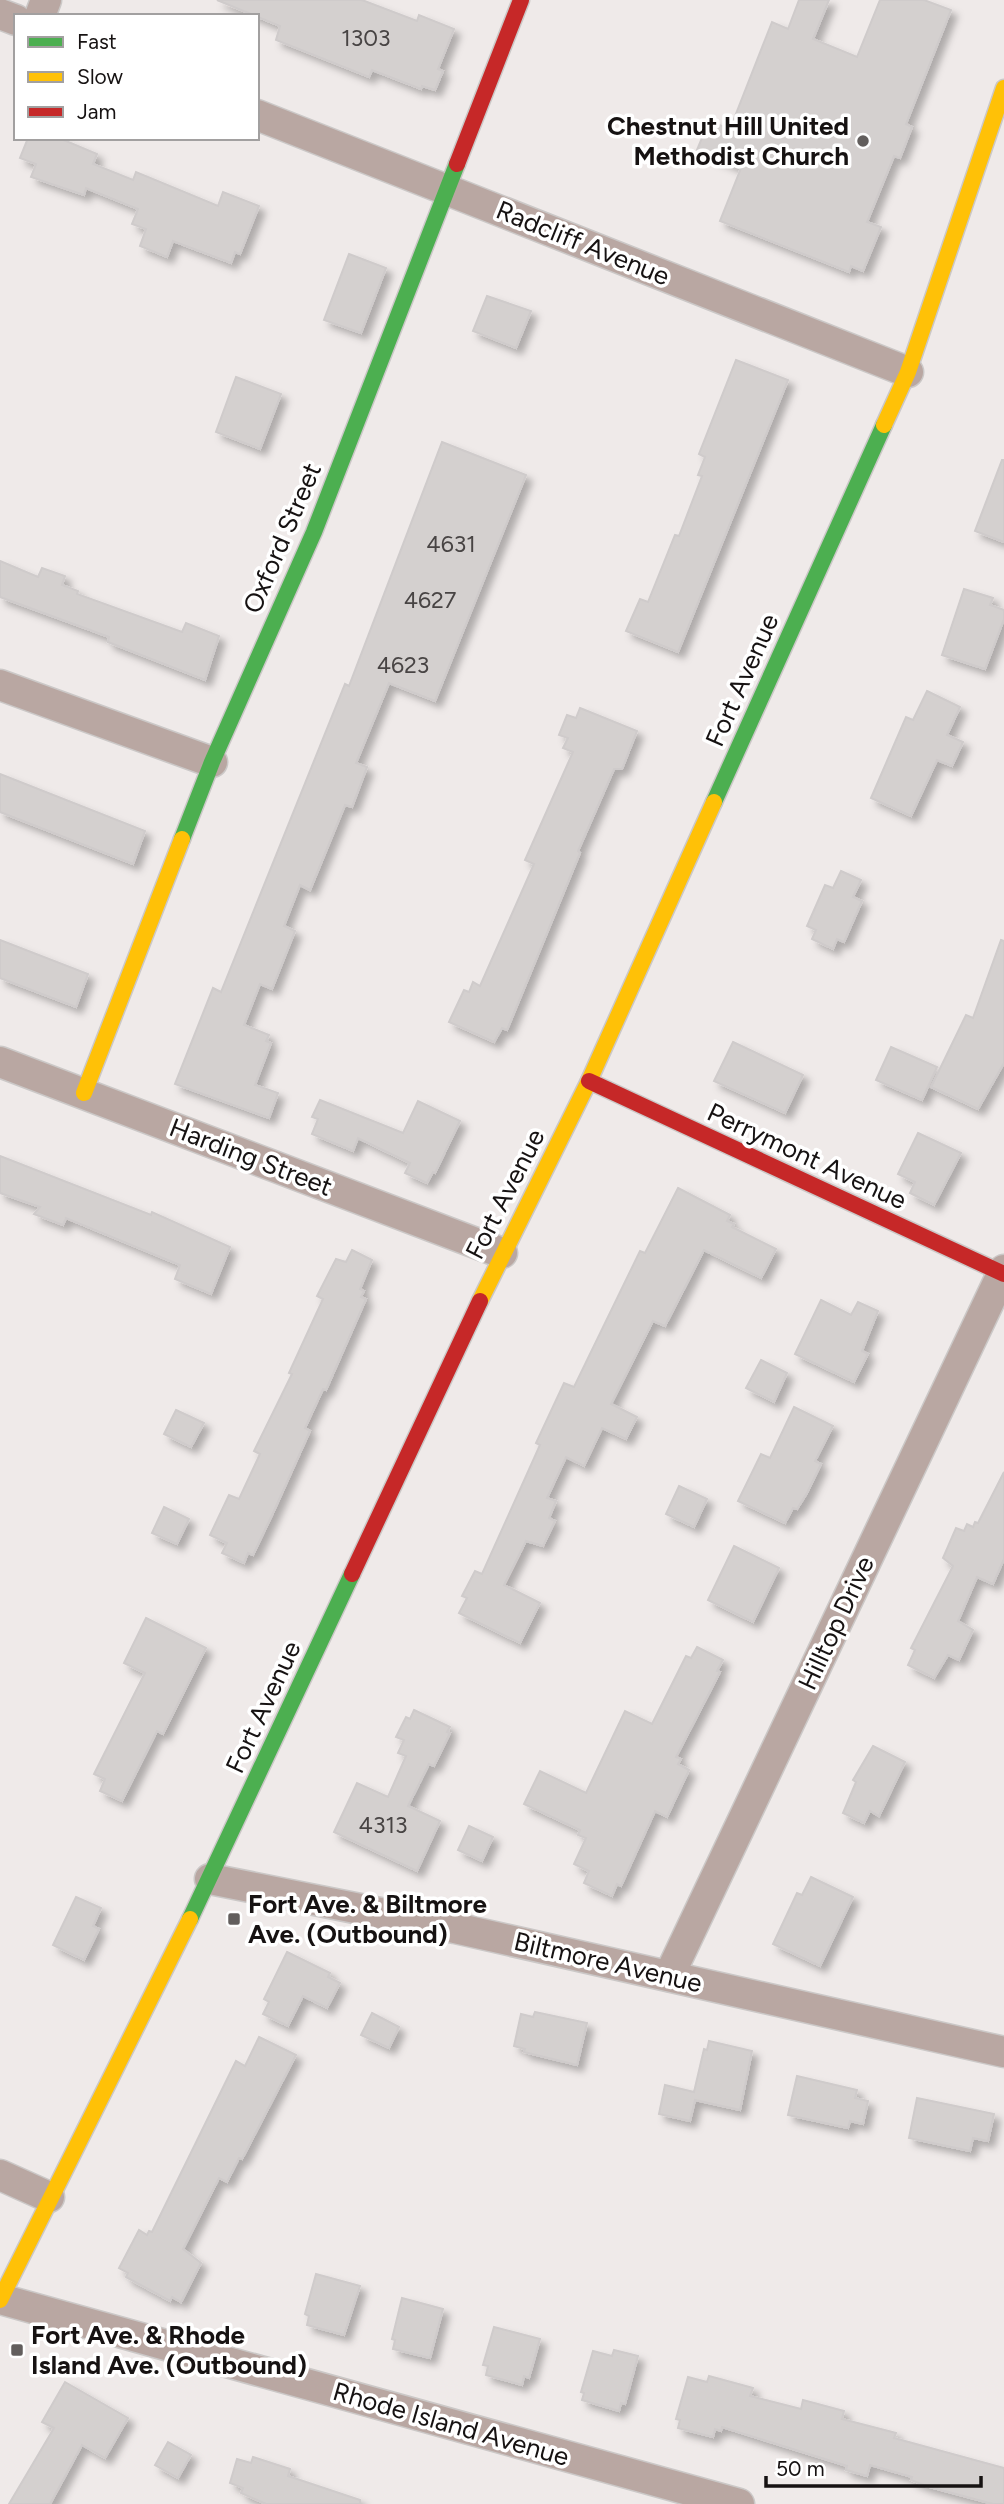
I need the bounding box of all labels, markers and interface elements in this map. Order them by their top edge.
legend [14,14,259,140]
house number: 1303 [341,24,391,52]
text: Fast [77,29,117,54]
text: Slow [77,64,123,89]
text: Jam [77,99,116,124]
place label: Chestnut Hill United Methodist Church [607,110,849,172]
marker: Chestnut Hill United Methodist Church [855,133,871,149]
street label: Radcliff Avenue [492,194,674,292]
street label: Oxford Street [236,458,328,618]
house number: 4631 [426,530,476,558]
house number: 4627 [404,586,456,614]
street label: Fort Avenue [699,609,785,751]
house number: 4623 [377,651,429,679]
street label: Perrymont Avenue [702,1096,912,1216]
street label: Harding Street [165,1111,337,1203]
street label: Fort Avenue [459,1123,551,1265]
street label: Hilltop Drive [791,1551,881,1695]
street label: Fort Avenue [218,1636,308,1778]
house number: 4313 [359,1811,407,1839]
place label: Fort Ave. & Biltmore Ave. (Outbound) [248,1888,487,1950]
marker: Fort Ave. & Biltmore Ave. (Outbound) [226,1911,242,1927]
street label: Biltmore Avenue [511,1925,705,1999]
place label: Fort Ave. & Rhode Island Ave. (Outbound) [31,2319,307,2381]
marker: Fort Ave. & Rhode Island Ave. (Outbound) [9,2342,25,2358]
street label: Rhode Island Avenue [329,2375,573,2473]
scale bar [766,2444,981,2488]
text: 50 m [776,2456,825,2481]

